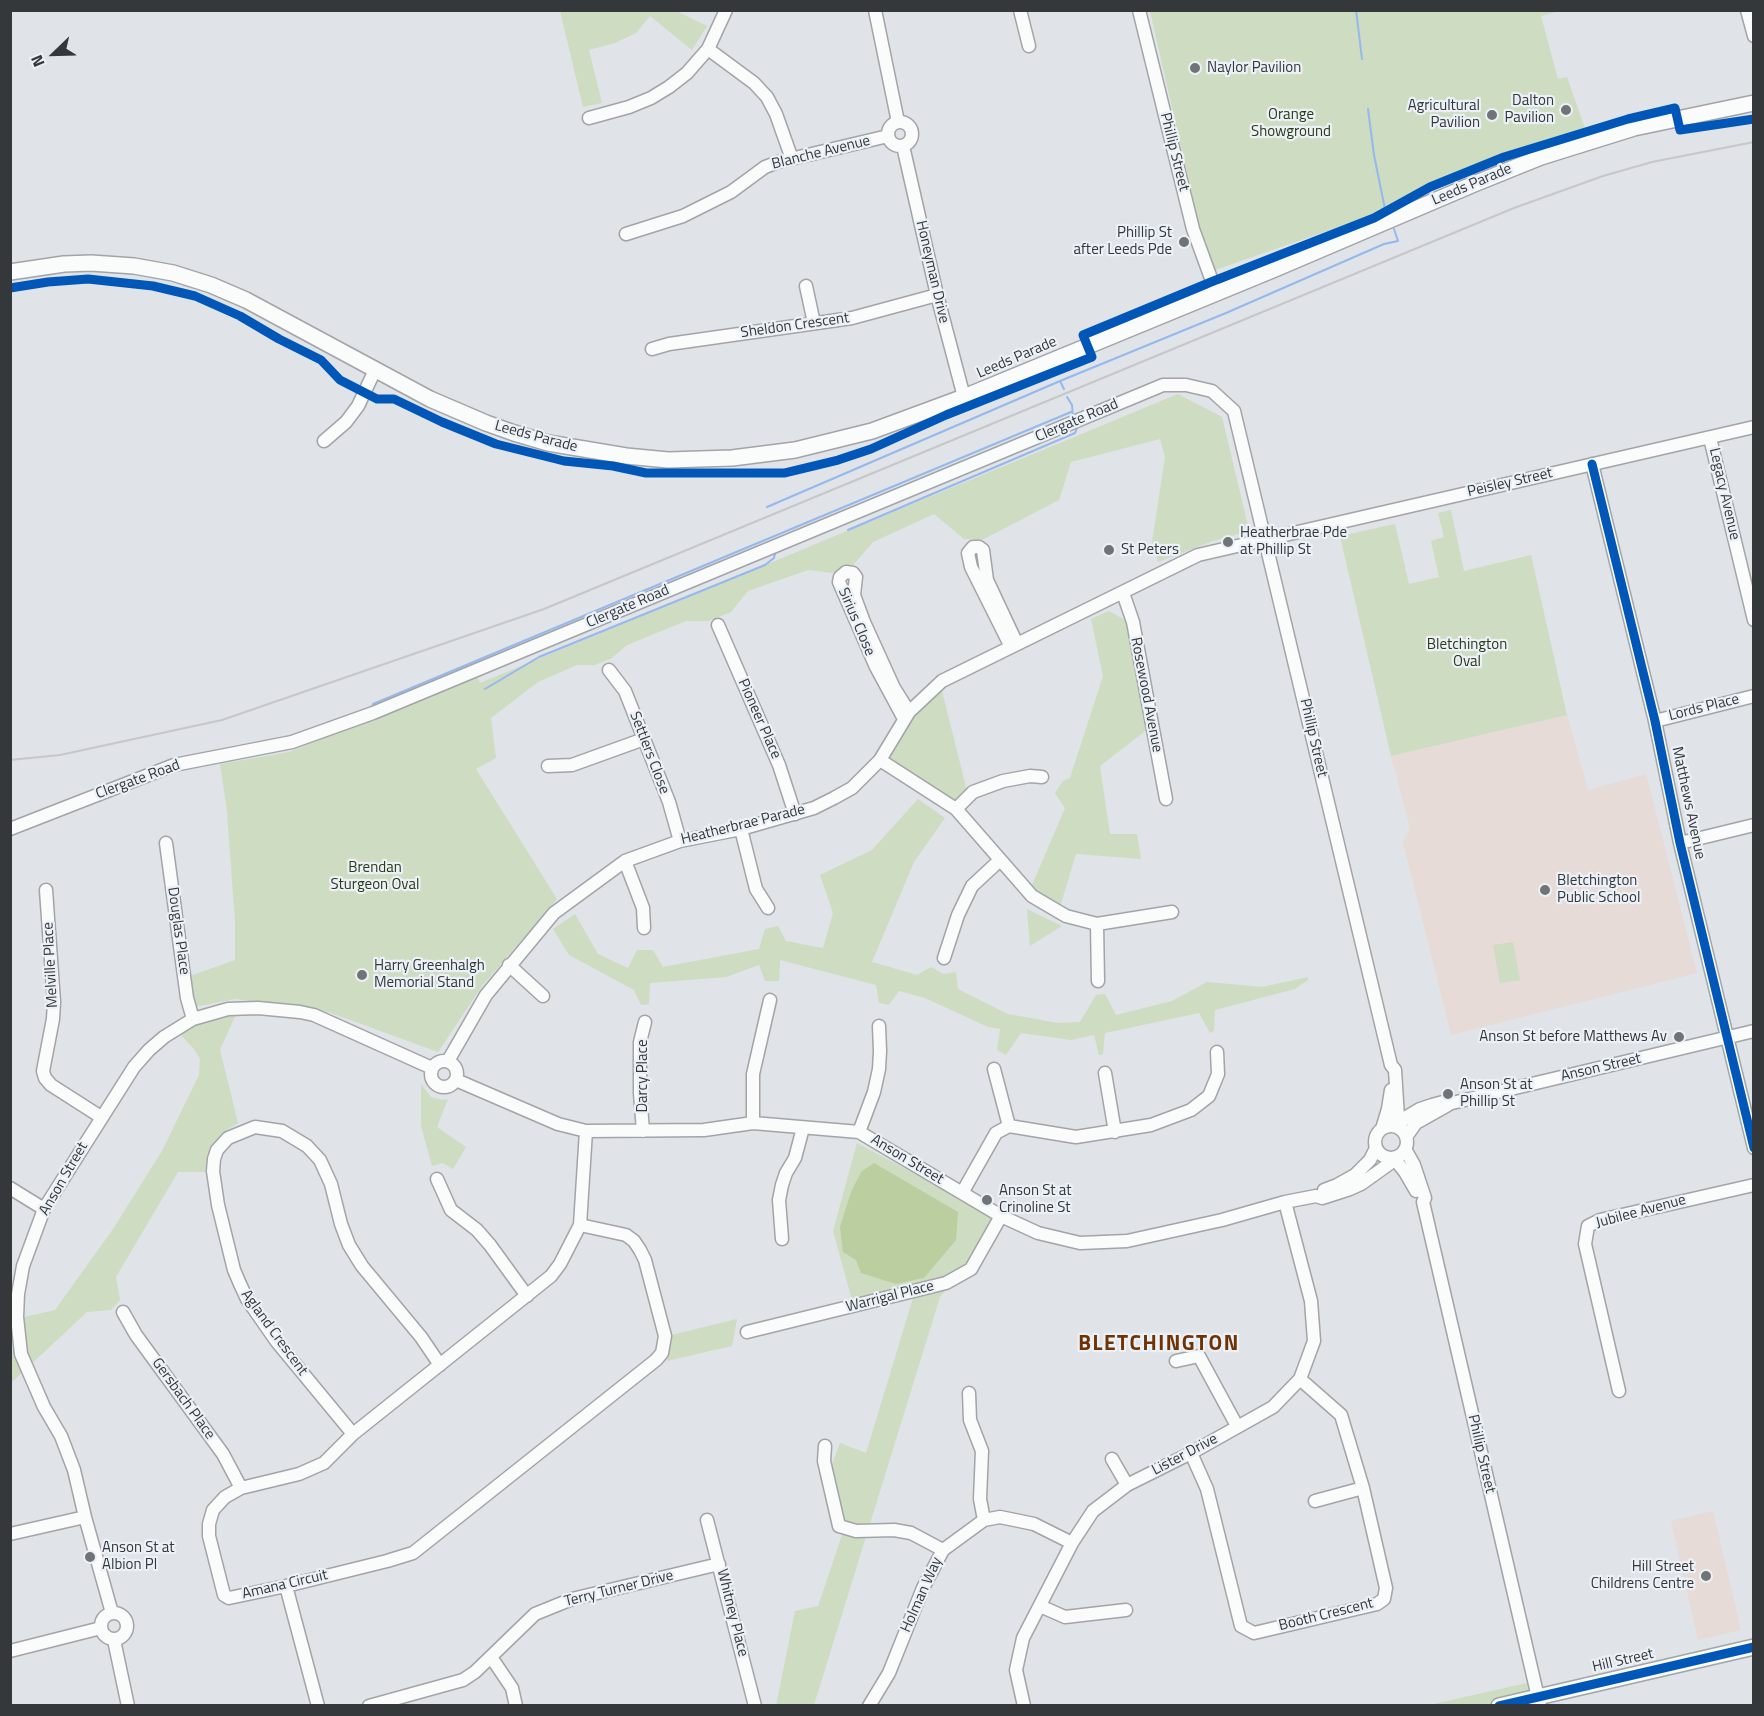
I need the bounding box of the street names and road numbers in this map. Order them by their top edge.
street label: Phillip Street [1156,111,1192,193]
street label: Blanche Avenue [770,132,872,174]
street label: Leeds Parade [1429,160,1515,210]
street label: Honeyman Drive [911,219,953,325]
street label: Sheldon Crescent [740,309,850,343]
street label: Leeds Parade [974,333,1060,383]
street label: Clergate Road [1033,395,1121,447]
street label: Leeds Parade [493,417,579,457]
street label: Legacy Avenue [1705,446,1743,542]
street label: Peisley Street [1466,464,1554,502]
street label: Clergate Road [584,581,672,633]
street label: Sirius Close [834,585,878,659]
street label: Rosewood Avenue [1126,636,1166,754]
street label: Pioneer Place [733,676,785,762]
street label: Lords Place [1667,691,1741,725]
street label: Phillip Street [1295,697,1331,779]
street label: Settlers Close [625,709,673,797]
street label: Matthews Avenue [1667,745,1709,861]
street label: Clergate Road [94,756,182,804]
street label: Heatherbrae Parade [679,801,807,849]
street label: Douglas Place [163,886,193,976]
street label: Melville Place [40,922,62,1008]
street label: Darcy Place [634,1039,652,1113]
street label: Anson Street [1559,1050,1643,1086]
street label: Anson Street [867,1131,947,1189]
street label: Anson Street [36,1139,92,1219]
street label: Jubilee Avenue [1594,1191,1688,1233]
street label: Warrigal Place [844,1277,936,1317]
street label: Agland Crescent [237,1287,311,1379]
street label: Gersbach Place [147,1355,219,1443]
street label: Phillip Street [1463,1413,1499,1495]
street label: Lister Drive [1149,1430,1221,1480]
street label: Holman Way [897,1555,947,1635]
street label: Amana Circuit [240,1566,330,1604]
street label: Terry Turner Drive [563,1567,675,1611]
street label: Whitney Place [712,1567,752,1659]
street label: Booth Crescent [1277,1595,1375,1635]
street label: Hill Street [1591,1645,1655,1677]

